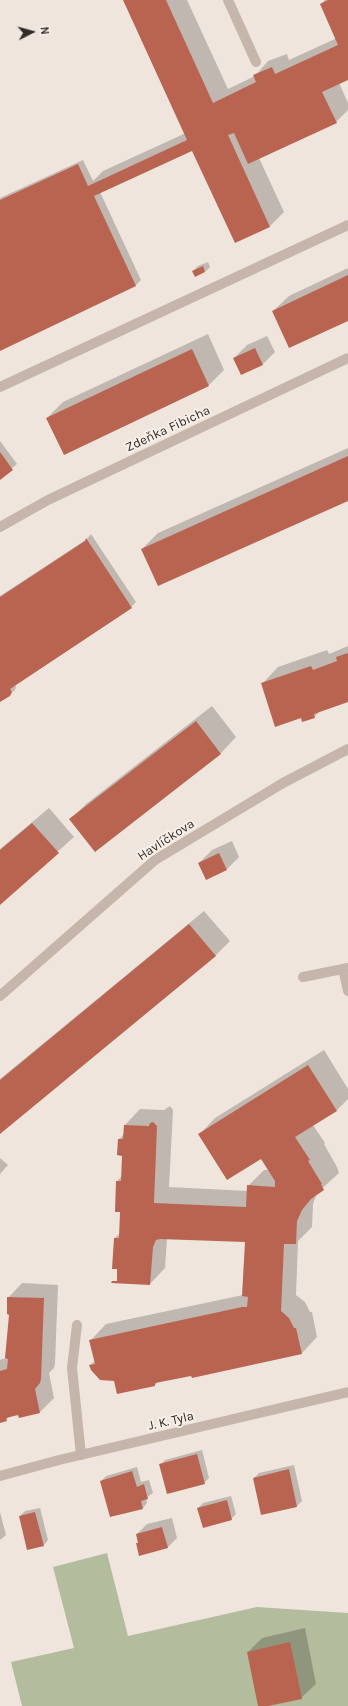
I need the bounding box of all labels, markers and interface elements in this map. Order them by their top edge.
north arrow [12,12,52,52]
text: N [38,26,51,35]
street label: Zdeňka Fibicha [123,403,213,455]
street label: Havlíčkova [135,816,197,864]
street label: J. K. Tyla [147,1408,195,1434]

